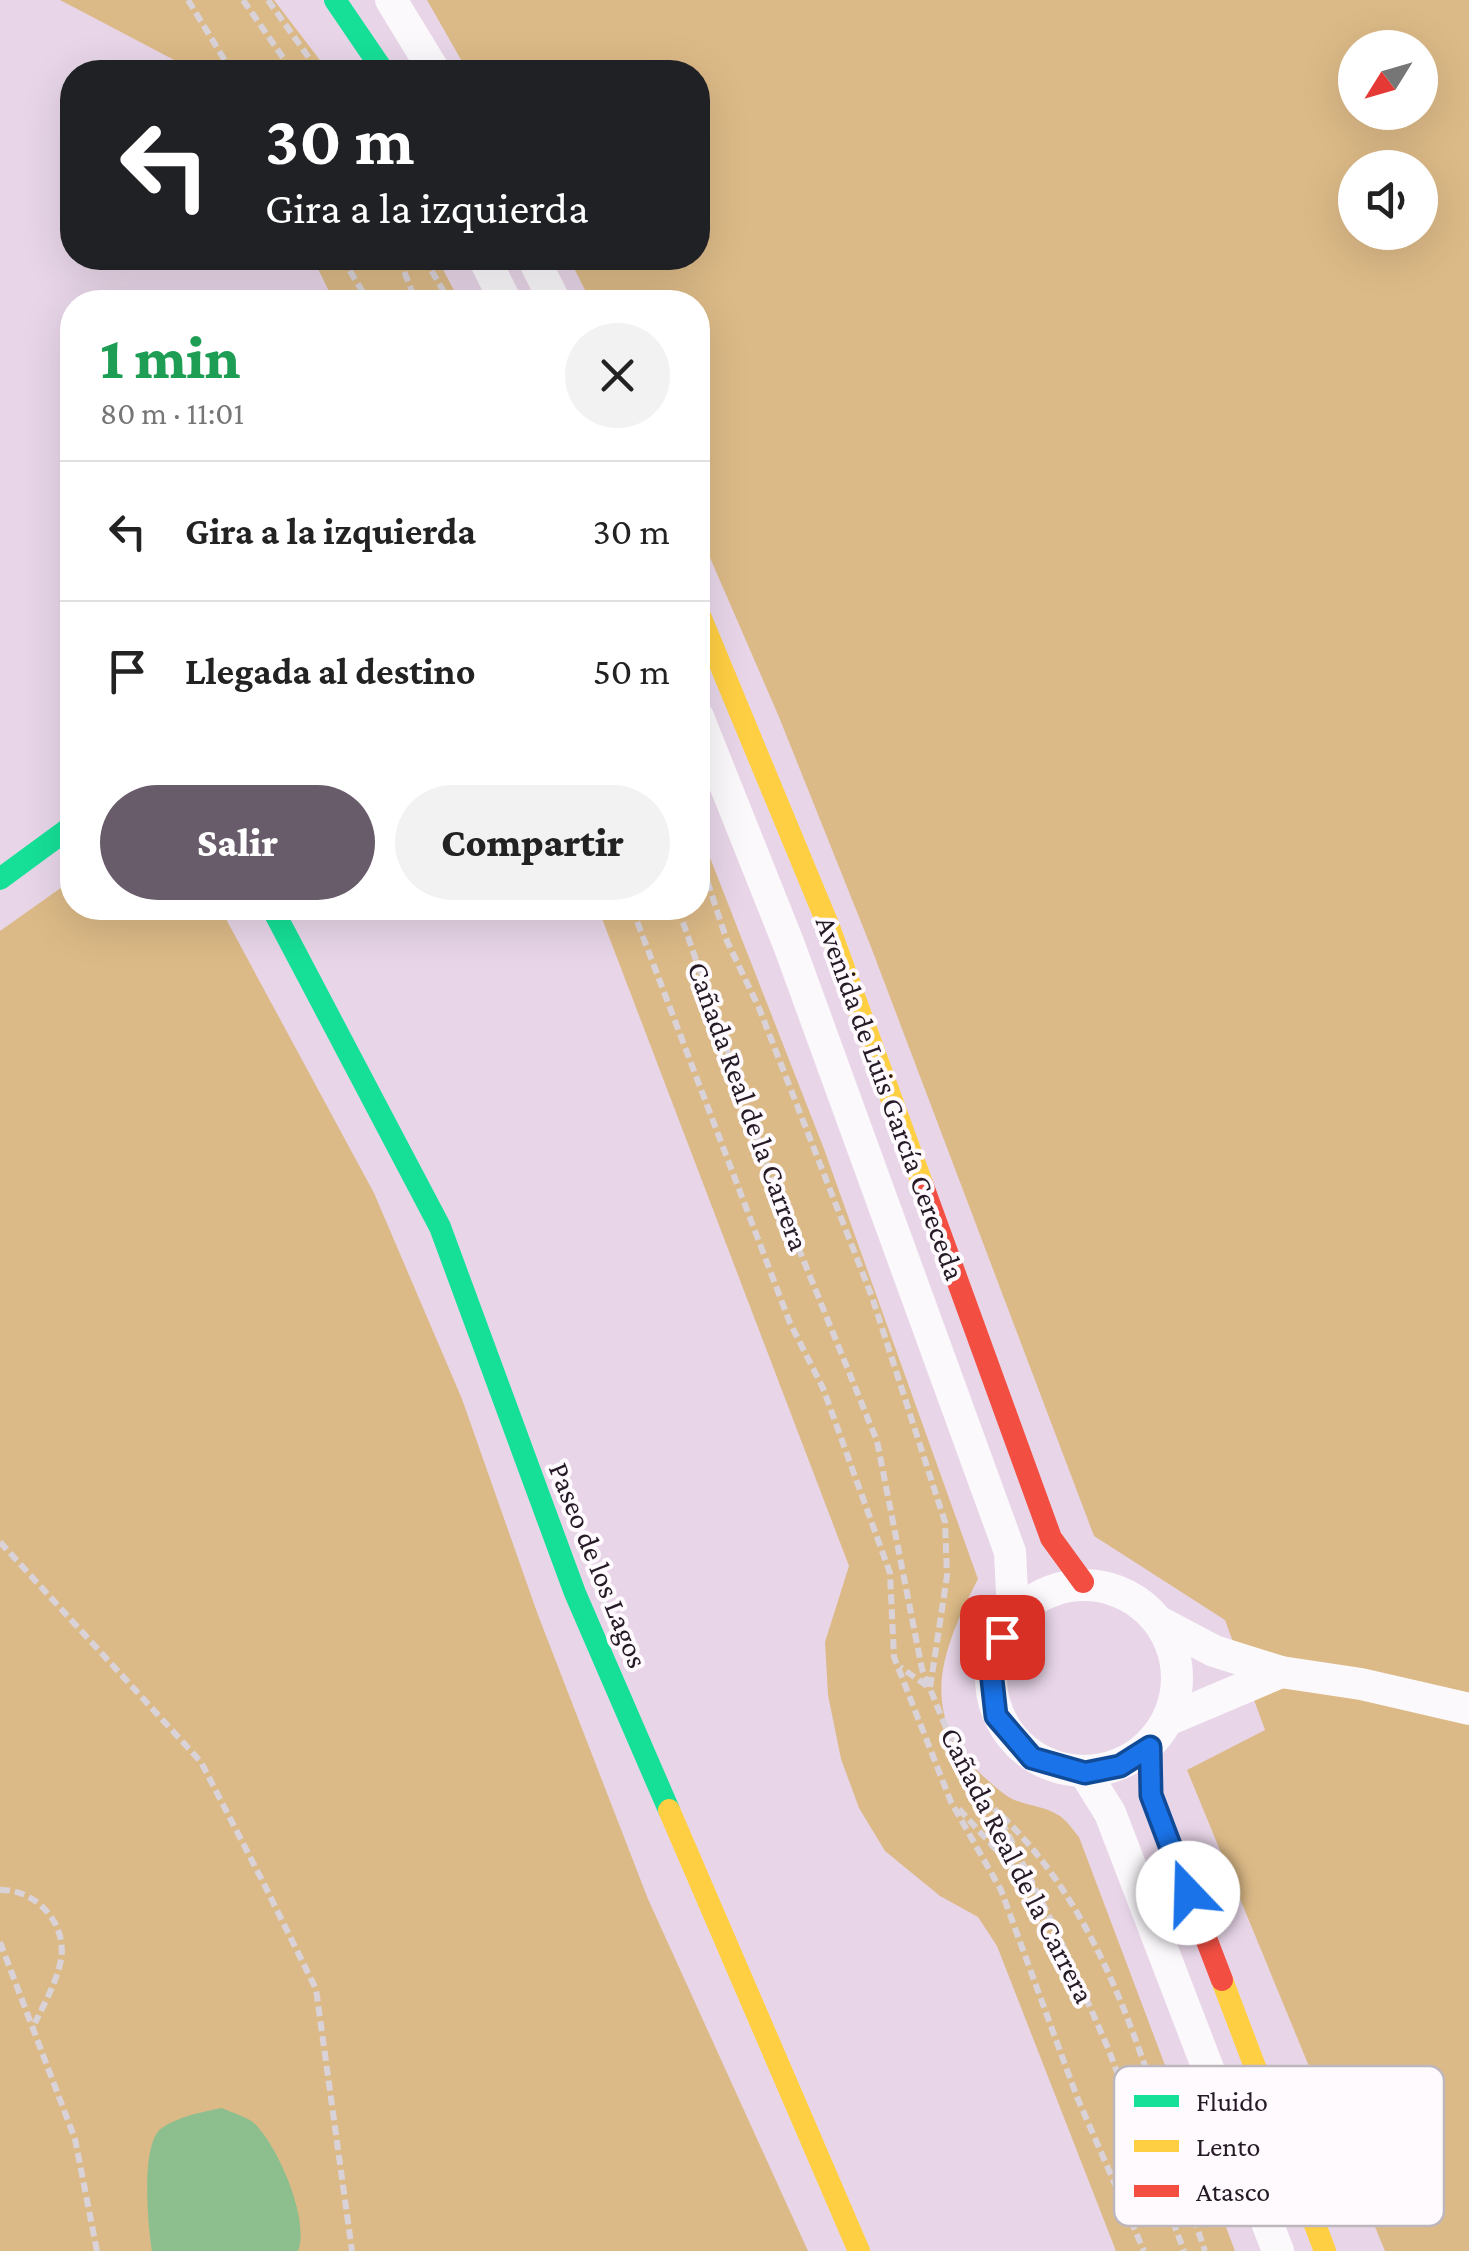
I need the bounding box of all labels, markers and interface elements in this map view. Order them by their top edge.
north arrow [1338,30,1438,130]
map controls [1338,30,1438,250]
icon: left [100,100,230,230]
text: 30 m [265,101,414,179]
button: sound [1338,150,1438,250]
text: Gira a la izquierda [265,183,589,233]
button: close [565,323,670,428]
text: 1 min [100,324,240,391]
text: 80 m · 11:01 [100,395,244,431]
icon: left [100,504,155,559]
text: Gira a la izquierda [185,510,476,552]
text: 30 m [593,510,670,552]
icon: arrive [100,644,155,699]
text: Llegada al destino [185,650,475,692]
text: 50 m [593,650,670,692]
button: Salir [100,785,375,900]
button: Compartir [395,785,670,900]
street label: Avenida de Luis García Cereceda [810,912,972,1285]
street label: Cañada Real de la Carrera [681,957,817,1255]
street label: Paseo de los Lagos [542,1457,655,1673]
pin [960,1595,1045,1680]
icon: arrive [975,1610,1030,1665]
street label: Cañada Real de la Carrera [934,1722,1102,2008]
position arrow [1136,1841,1240,1945]
legend [1114,2066,1444,2226]
text: Fluido [1196,2086,1268,2117]
text: Lento [1196,2131,1260,2162]
text: Atasco [1196,2176,1270,2207]

